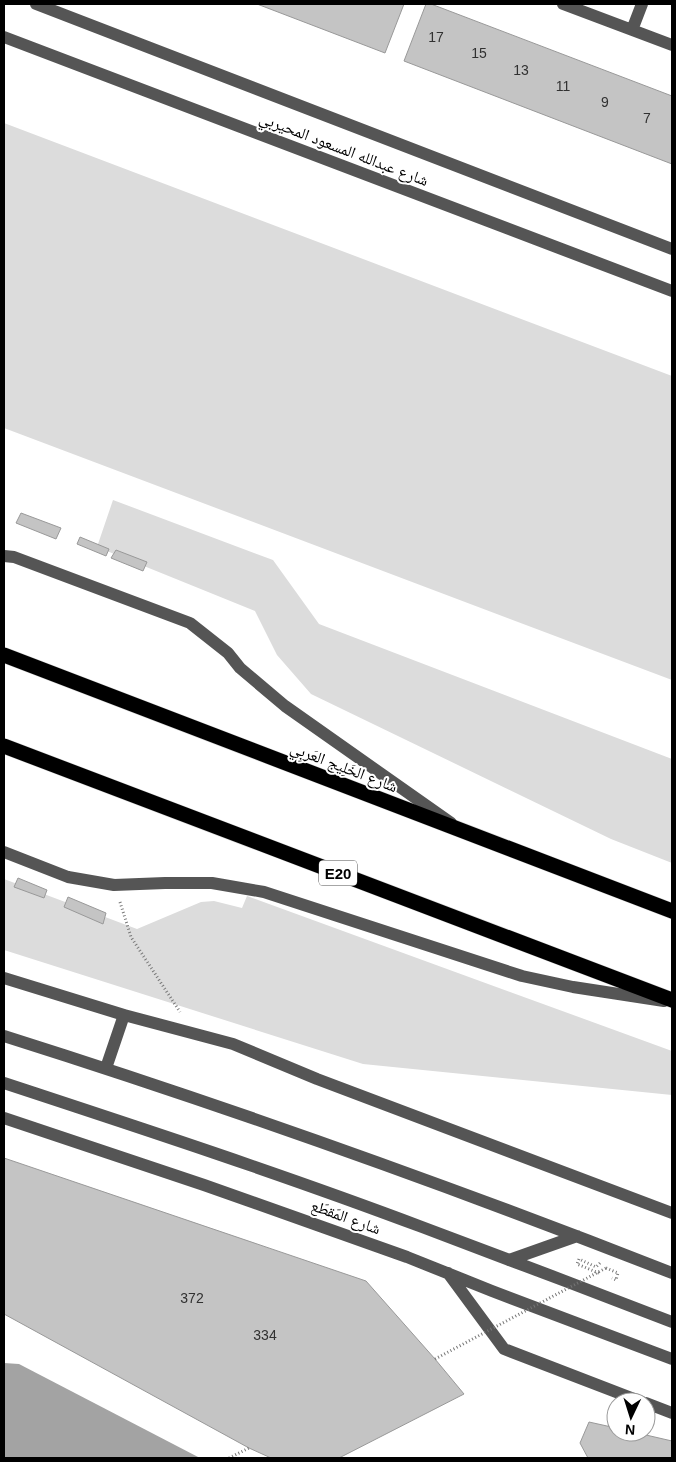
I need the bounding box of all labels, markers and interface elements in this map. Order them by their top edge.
house number: 17 [428,29,444,45]
house number: 15 [471,45,487,61]
house number: 13 [513,62,529,78]
house number: 11 [556,78,570,94]
house number: 9 [601,94,609,110]
street label: شارع عبدالله المسعود المحيربي [256,109,431,193]
house number: 7 [643,110,651,126]
street label: شارع الخَلِيج العَربِي [287,739,400,799]
road number: E20 [319,860,357,886]
street label: شارع المَقطَع [308,1197,383,1239]
house number: 372 [180,1290,204,1306]
house number: 334 [253,1327,277,1343]
north arrow [606,1392,656,1442]
text: N [624,1422,636,1438]

